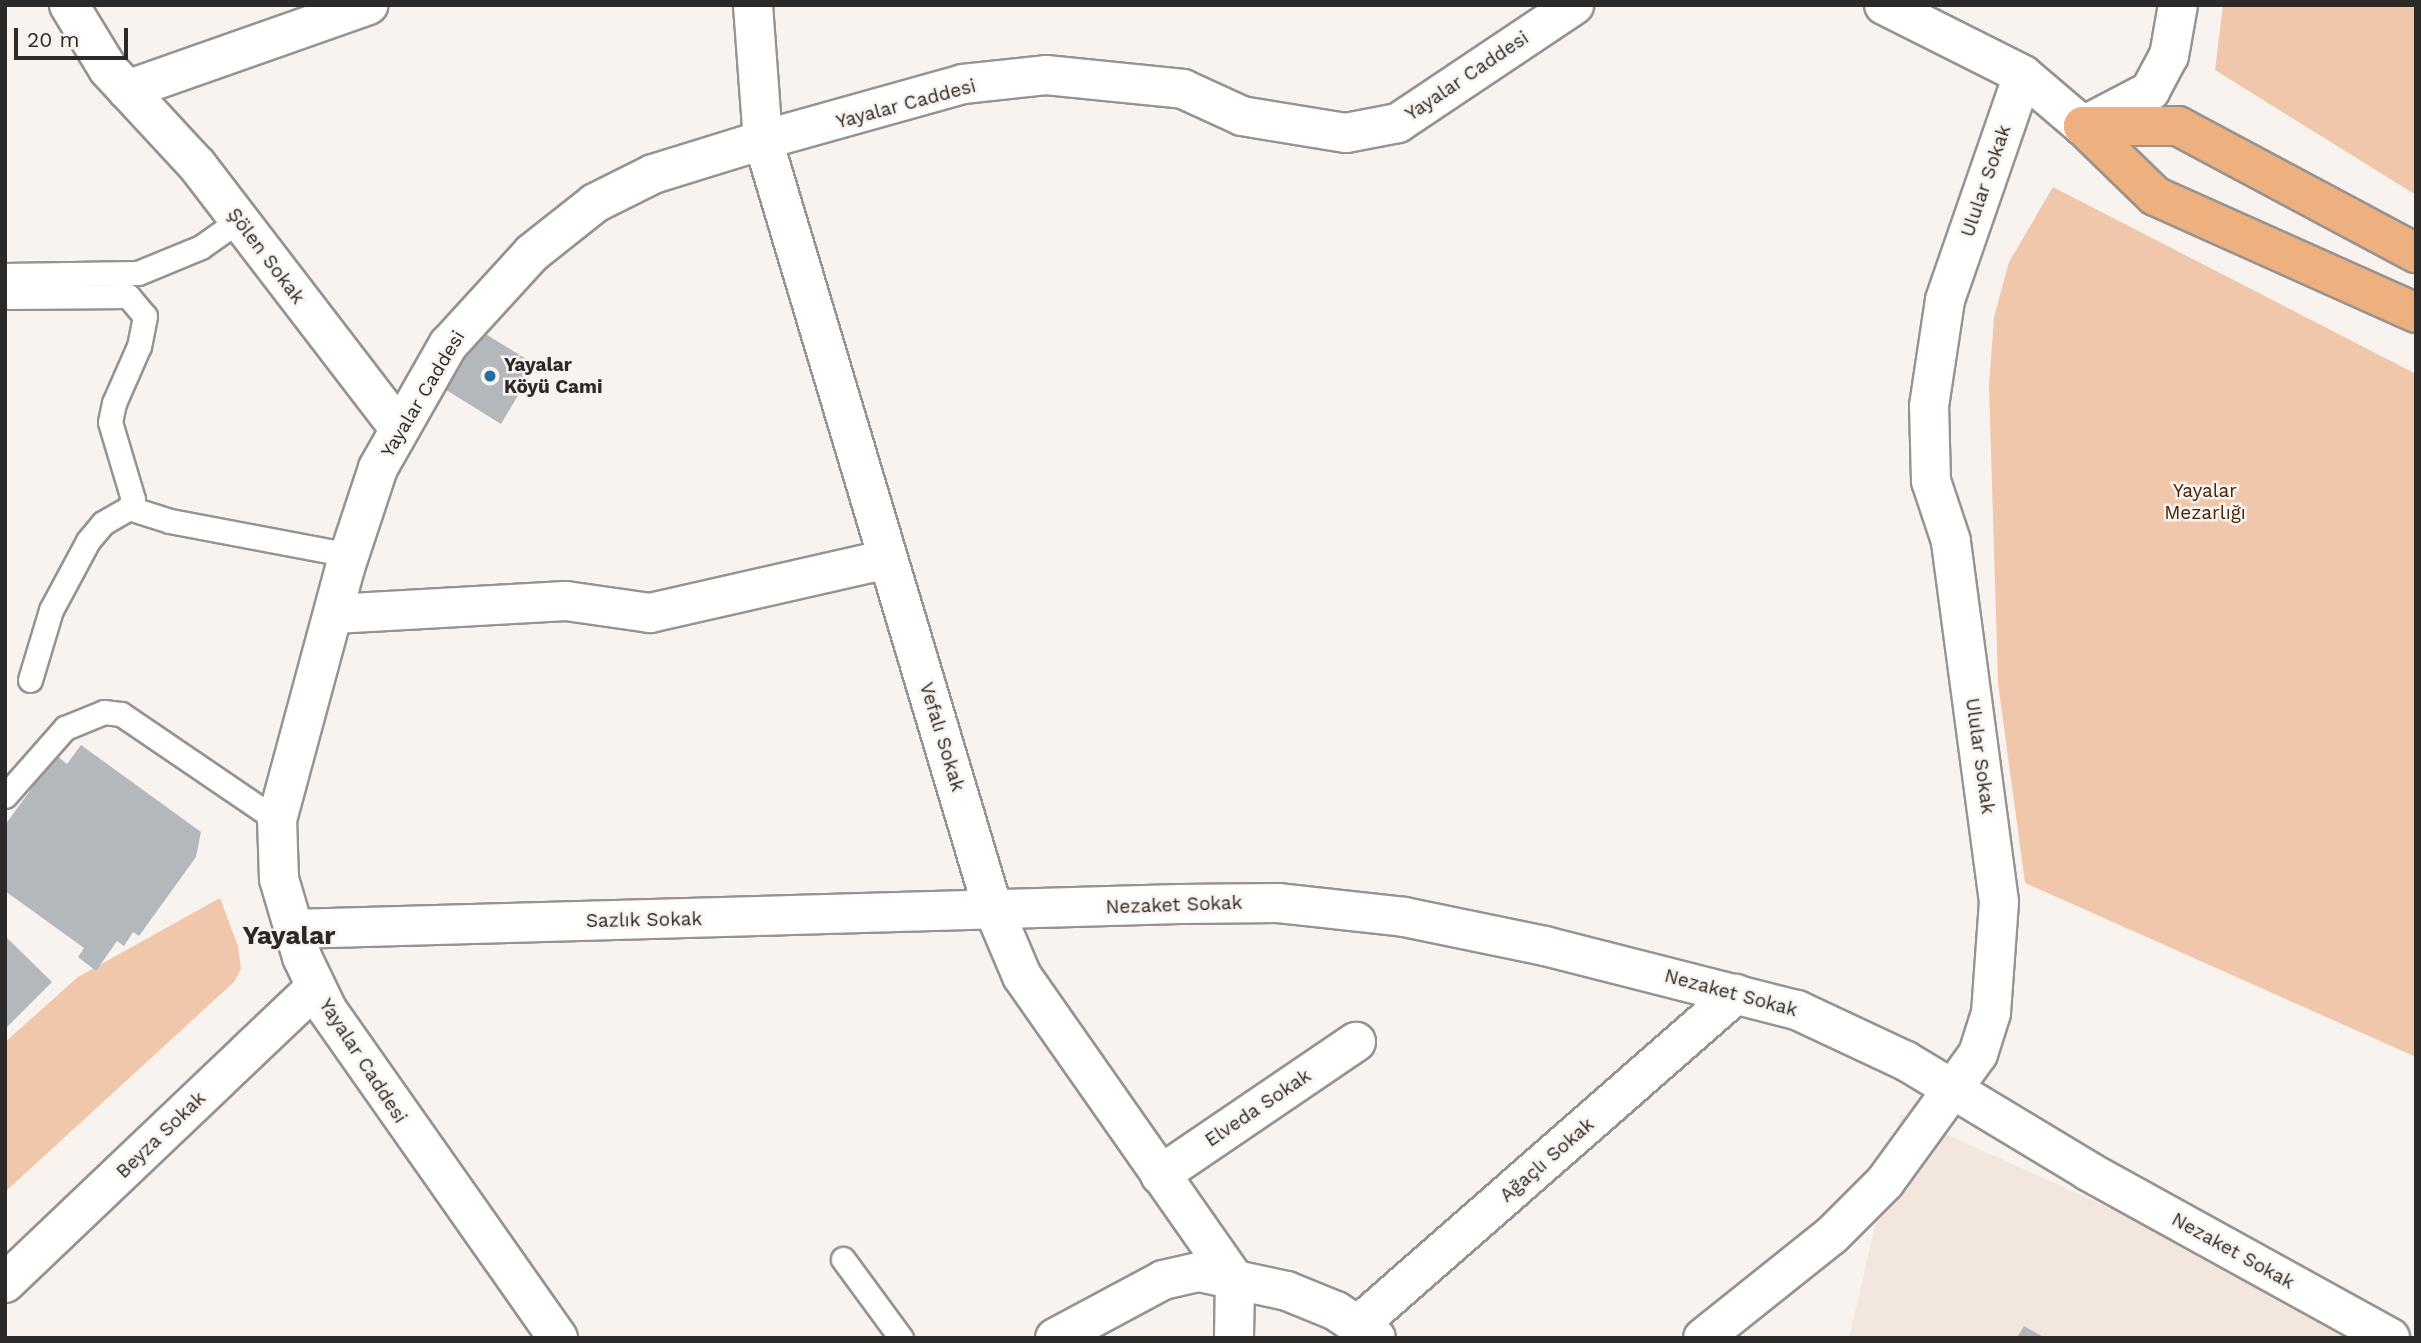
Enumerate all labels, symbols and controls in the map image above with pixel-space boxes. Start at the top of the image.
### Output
scale bar [18,14,131,58]
street label: Yayalar Caddesi [1401,26,1533,126]
text: 20 m [27,27,79,52]
street label: Yayalar Caddesi [833,74,979,134]
street label: Ulular Sokak [1956,122,2016,240]
street label: Şölen Sokak [223,204,309,308]
street label: Yayalar Caddesi [376,326,470,462]
place label: Yayalar Köyü Cami [504,354,602,398]
marker: Yayalar Köyü Cami [482,368,498,384]
park label: Yayalar Mezarlığı [2164,480,2246,524]
street label: Vefalı Sokak [915,680,969,794]
street label: Ulular Sokak [1961,696,1999,816]
street label: Nezaket Sokak [1105,891,1243,919]
street label: Sazlık Sokak [585,908,703,932]
district label: Yayalar [243,920,335,952]
street label: Nezaket Sokak [1662,964,1800,1022]
street label: Yayalar Caddesi [314,994,412,1128]
street label: Elveda Sokak [1201,1064,1315,1152]
street label: Beyza Sokak [111,1087,211,1183]
street label: Ağaçlı Sokak [1495,1113,1599,1207]
street label: Nezaket Sokak [2168,1208,2298,1294]

